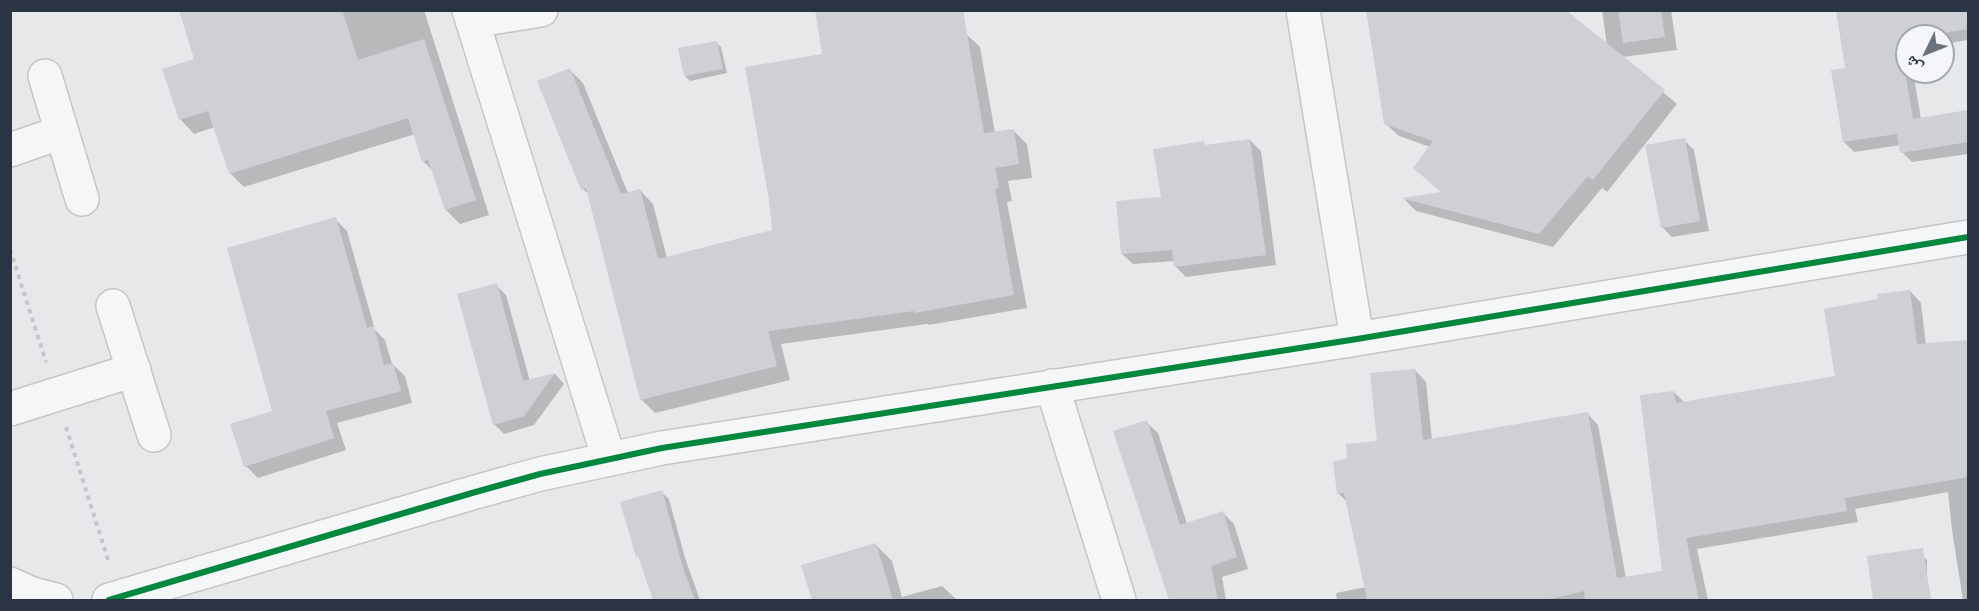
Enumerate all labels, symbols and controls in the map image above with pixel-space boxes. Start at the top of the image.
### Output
north arrow [1895,24,1955,84]
text: ش [1900,52,1926,78]

